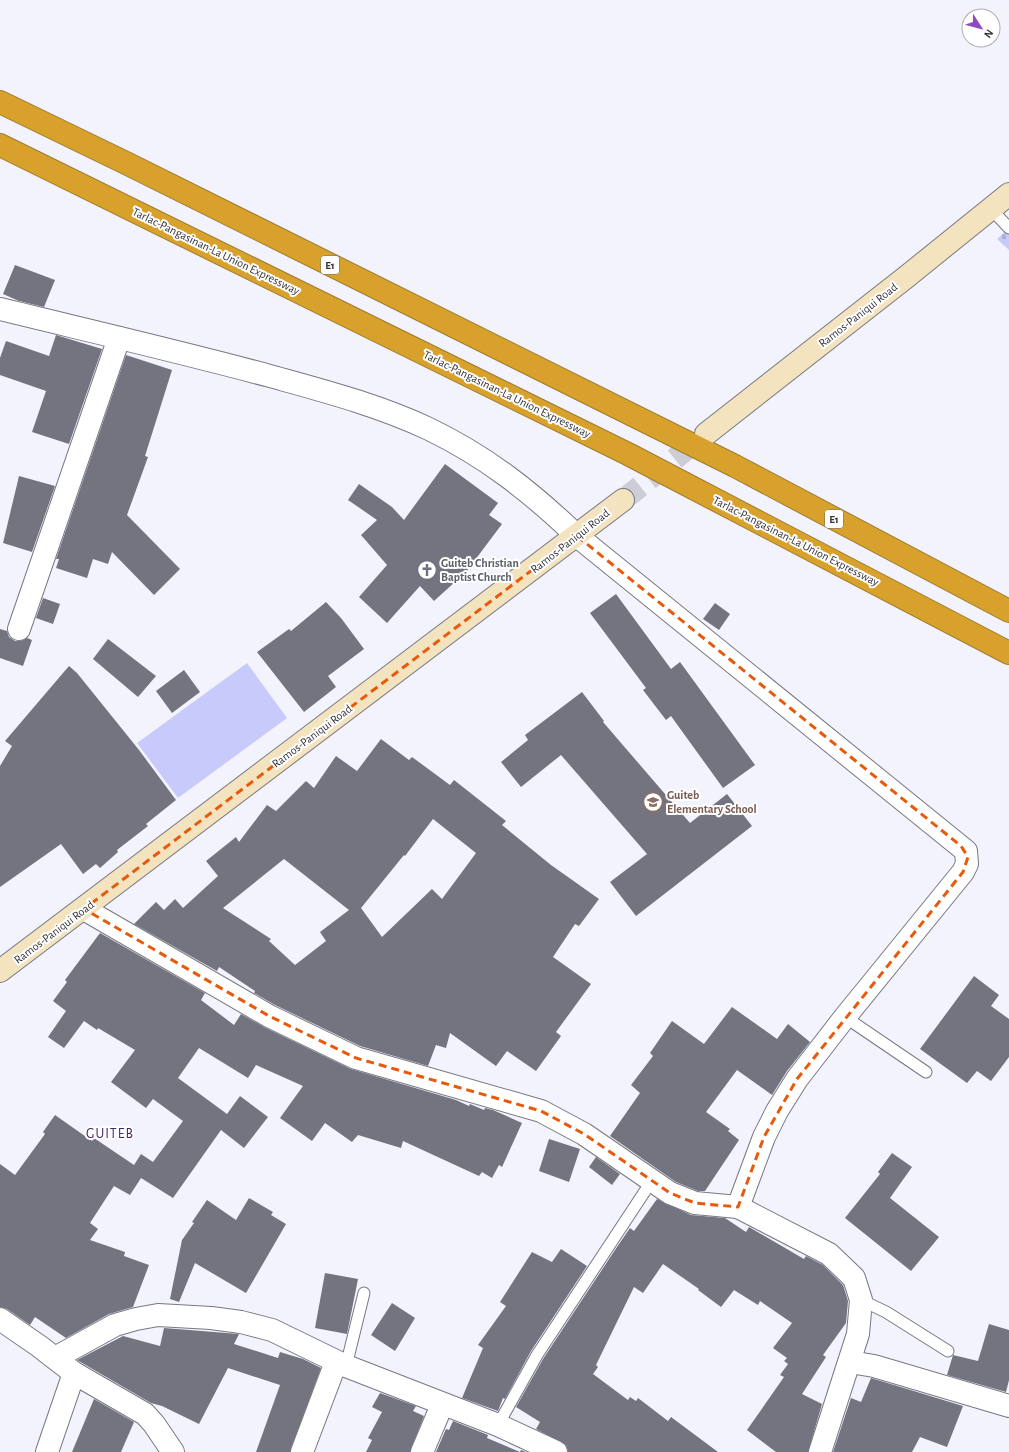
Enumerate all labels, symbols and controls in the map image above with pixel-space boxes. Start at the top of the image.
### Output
north arrow [961,8,1001,48]
text: N [982,27,995,40]
street label: Tarlac-Pangasinan-La Union Expressway [130,205,301,298]
road number: E1 [321,256,339,274]
street label: Ramos-Paniqui Road [816,281,900,349]
street label: Tarlac-Pangasinan-La Union Expressway [421,348,592,441]
street label: Tarlac-Pangasinan-La Union Expressway [711,494,881,589]
street label: Ramos-Paniqui Road [528,507,612,575]
road number: E1 [825,510,843,528]
place label: Guiteb Christian Baptist Church [441,557,519,583]
church icon: Guiteb Christian Baptist Church [416,559,438,581]
street label: Ramos-Paniqui Road [270,702,354,770]
place label: Guiteb Elementary School [667,789,757,816]
school or university icon: Guiteb Elementary School [642,791,664,813]
street label: Ramos-Paniqui Road [12,898,96,966]
district label: GUITEB [86,1127,134,1141]

